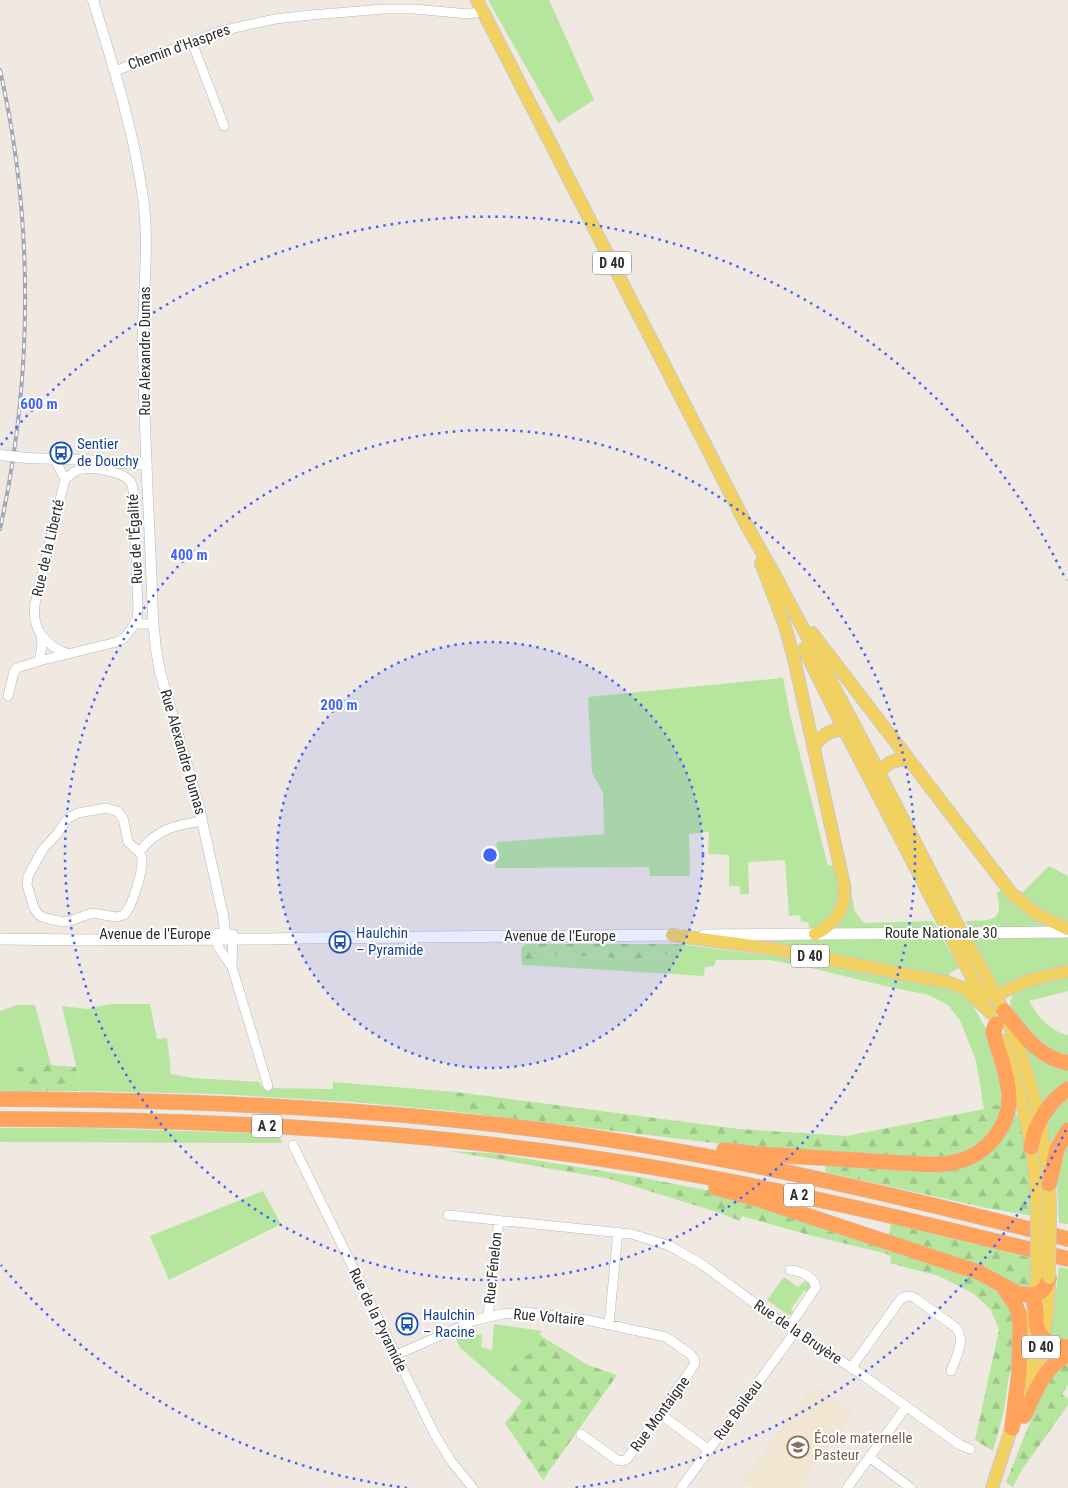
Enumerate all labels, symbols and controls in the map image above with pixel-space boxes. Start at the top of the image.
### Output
street label: Chemin d'Haspres [125,20,233,74]
road number: D 40 [593,252,631,274]
street label: Rue Alexandre Dumas [136,286,154,416]
text: 600 m [20,395,58,413]
place label: Sentier de Douchy [77,435,139,470]
bus stop icon: Sentier de Douchy [49,441,73,465]
street label: Rue de l'Égalité [124,494,146,584]
street label: Rue de la Liberté [28,498,68,598]
text: 400 m [170,546,208,564]
street label: Rue Alexandre Dumas [157,687,210,817]
text: 200 m [320,696,358,714]
centre of rings [481,846,499,864]
place label: Haulchin – Pyramide [356,924,423,959]
street label: Route Nationale 30 [885,924,997,942]
street label: Avenue de l'Europe [99,925,211,943]
street label: Avenue de l'Europe [504,927,616,945]
bus stop icon: Haulchin – Pyramide [328,930,352,954]
road number: D 40 [791,944,829,968]
road number: A 2 [252,1114,282,1138]
road number: A 2 [784,1184,814,1206]
street label: Rue Fénelon [480,1231,506,1305]
street label: Rue de la Pyramide [345,1265,411,1375]
street label: Rue de la Bruyère [751,1296,845,1368]
street label: Rue Voltaire [513,1305,585,1329]
place label: Haulchin – Racine [423,1306,475,1341]
bus stop icon: Haulchin – Racine [395,1312,419,1336]
road number: D 40 [1022,1335,1060,1358]
street label: Rue Montaigne [627,1373,693,1455]
street label: Rue Boileau [710,1376,766,1444]
place label: École maternelle Pasteur [814,1429,912,1464]
school or university icon: École maternelle Pasteur [786,1435,810,1459]

